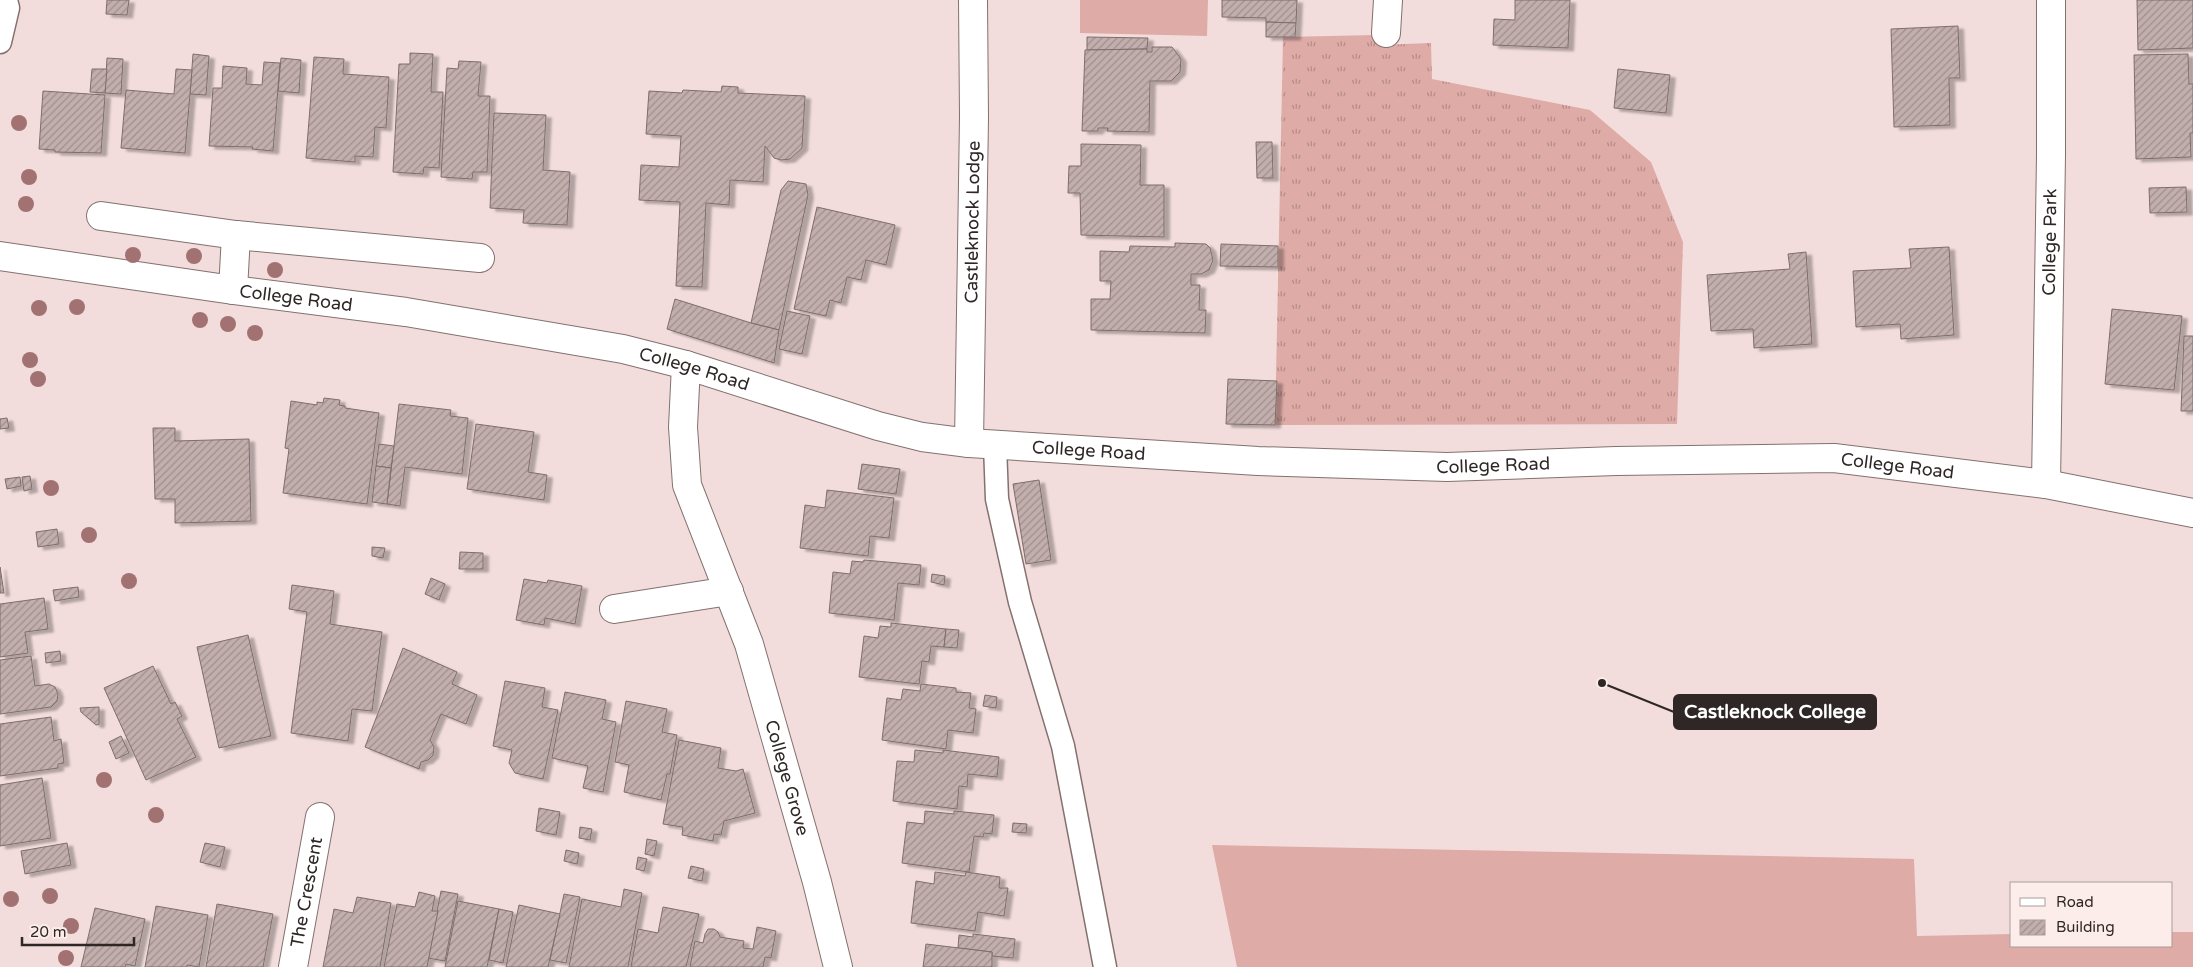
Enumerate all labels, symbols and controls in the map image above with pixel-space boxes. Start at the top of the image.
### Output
street label: Castleknock Lodge [960,140,985,304]
street label: College Park [2038,188,2061,296]
street label: College Road [238,280,354,316]
street label: College Road [637,343,752,395]
street label: College Road [1031,436,1146,465]
street label: College Road [1840,448,1955,484]
street label: College Road [1436,452,1550,478]
callout: Castleknock College [1674,695,1876,729]
text: Castleknock College [1684,701,1866,724]
street label: College Grove [760,717,814,838]
street label: The Crescent [286,835,327,949]
legend [2010,882,2173,947]
text: Road [2056,893,2094,911]
scale bar [22,914,135,946]
text: Building [2056,918,2115,936]
text: 20 m [30,923,67,941]

